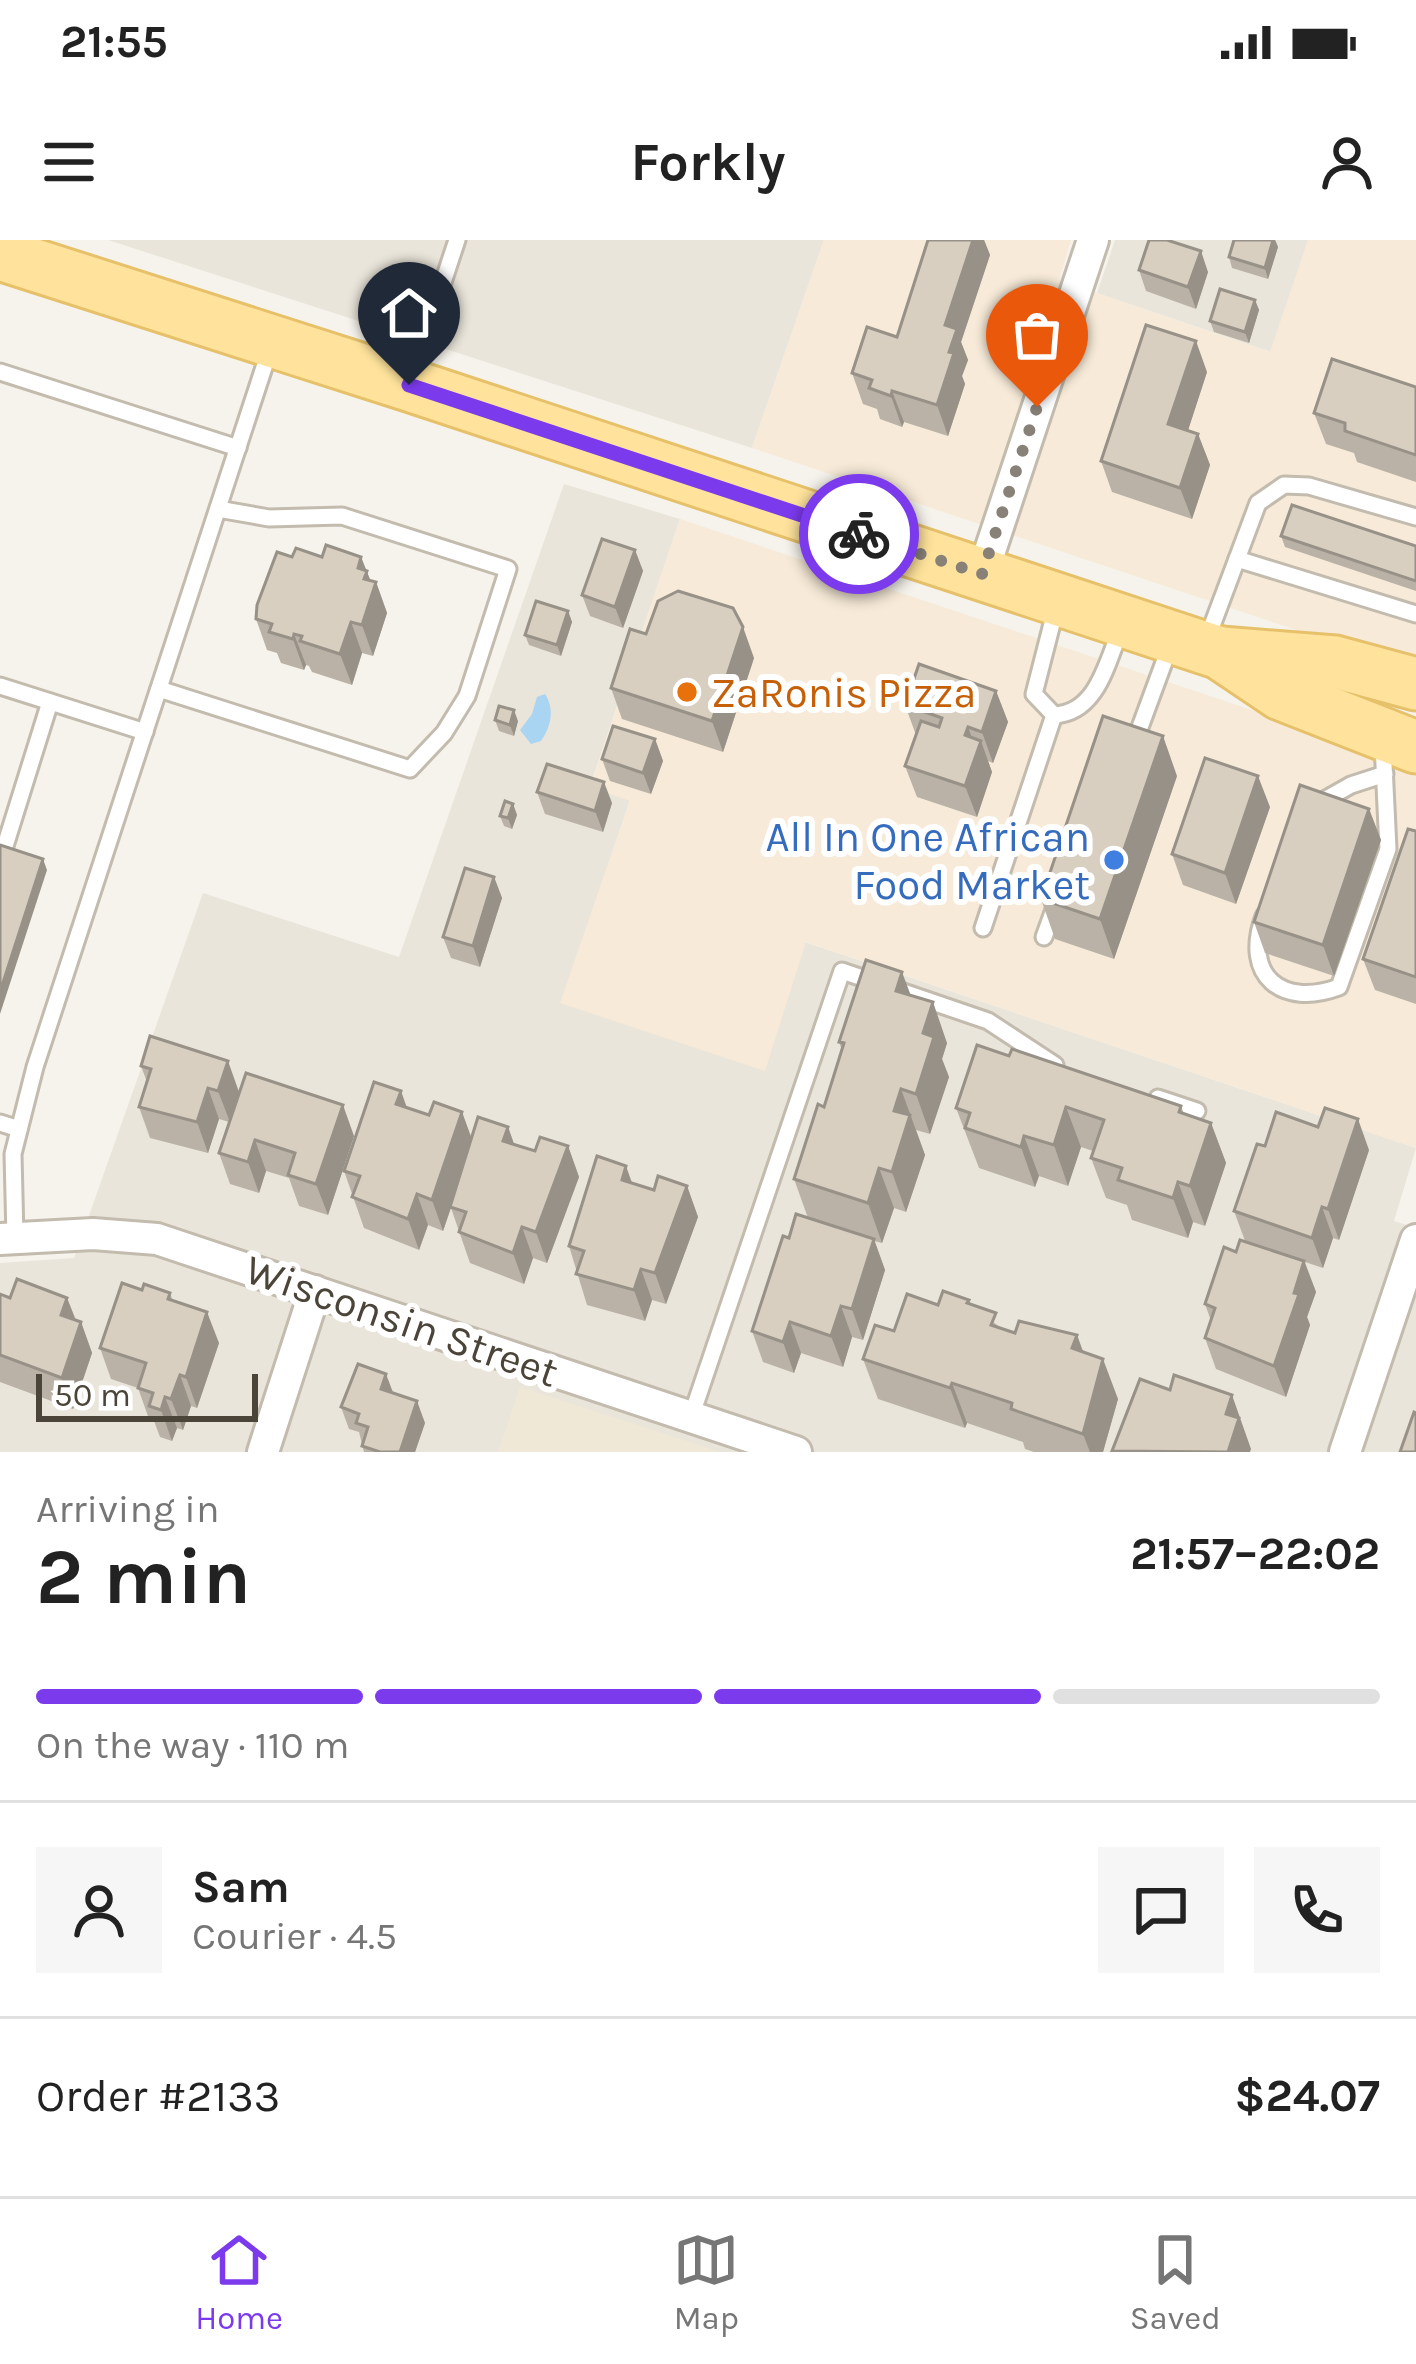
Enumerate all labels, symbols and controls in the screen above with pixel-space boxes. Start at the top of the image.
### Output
text: 21:55 [60,16,168,68]
icon: menu [36,129,102,195]
icon: person [1314,129,1380,195]
text: Forkly [630,130,786,194]
pin [358,262,460,385]
icon: home [376,280,442,346]
pin [986,284,1088,407]
icon: bag [1004,302,1070,368]
courier [799,474,919,594]
icon: bike [826,501,892,567]
place label: ZaRonis Pizza [711,668,976,718]
marker: ZaRonis Pizza [674,679,700,705]
place label: All In One African Food Market [765,812,1090,910]
marker: All In One African Food Market [1101,847,1127,873]
street label: Wisconsin Street [239,1244,565,1398]
scale bar [36,1368,258,1421]
text: 50 m [54,1376,131,1414]
text: Arriving in [36,1486,219,1532]
text: 21:57–22:02 [1130,1528,1380,1580]
text: 2 min [36,1531,251,1623]
text: On the way · 110 m [36,1722,350,1768]
button: person [36,1847,162,1973]
button: chat [1098,1847,1224,1973]
button: phone [1254,1847,1380,1973]
text: Sam [192,1861,290,1913]
text: Courier · 4.5 [192,1913,397,1959]
text: Order #2133 [36,2070,280,2122]
text: $24.07 [1234,2070,1380,2122]
tab: Home [195,2227,283,2337]
tab: Map [673,2227,739,2337]
tab: Saved [1130,2227,1221,2337]

